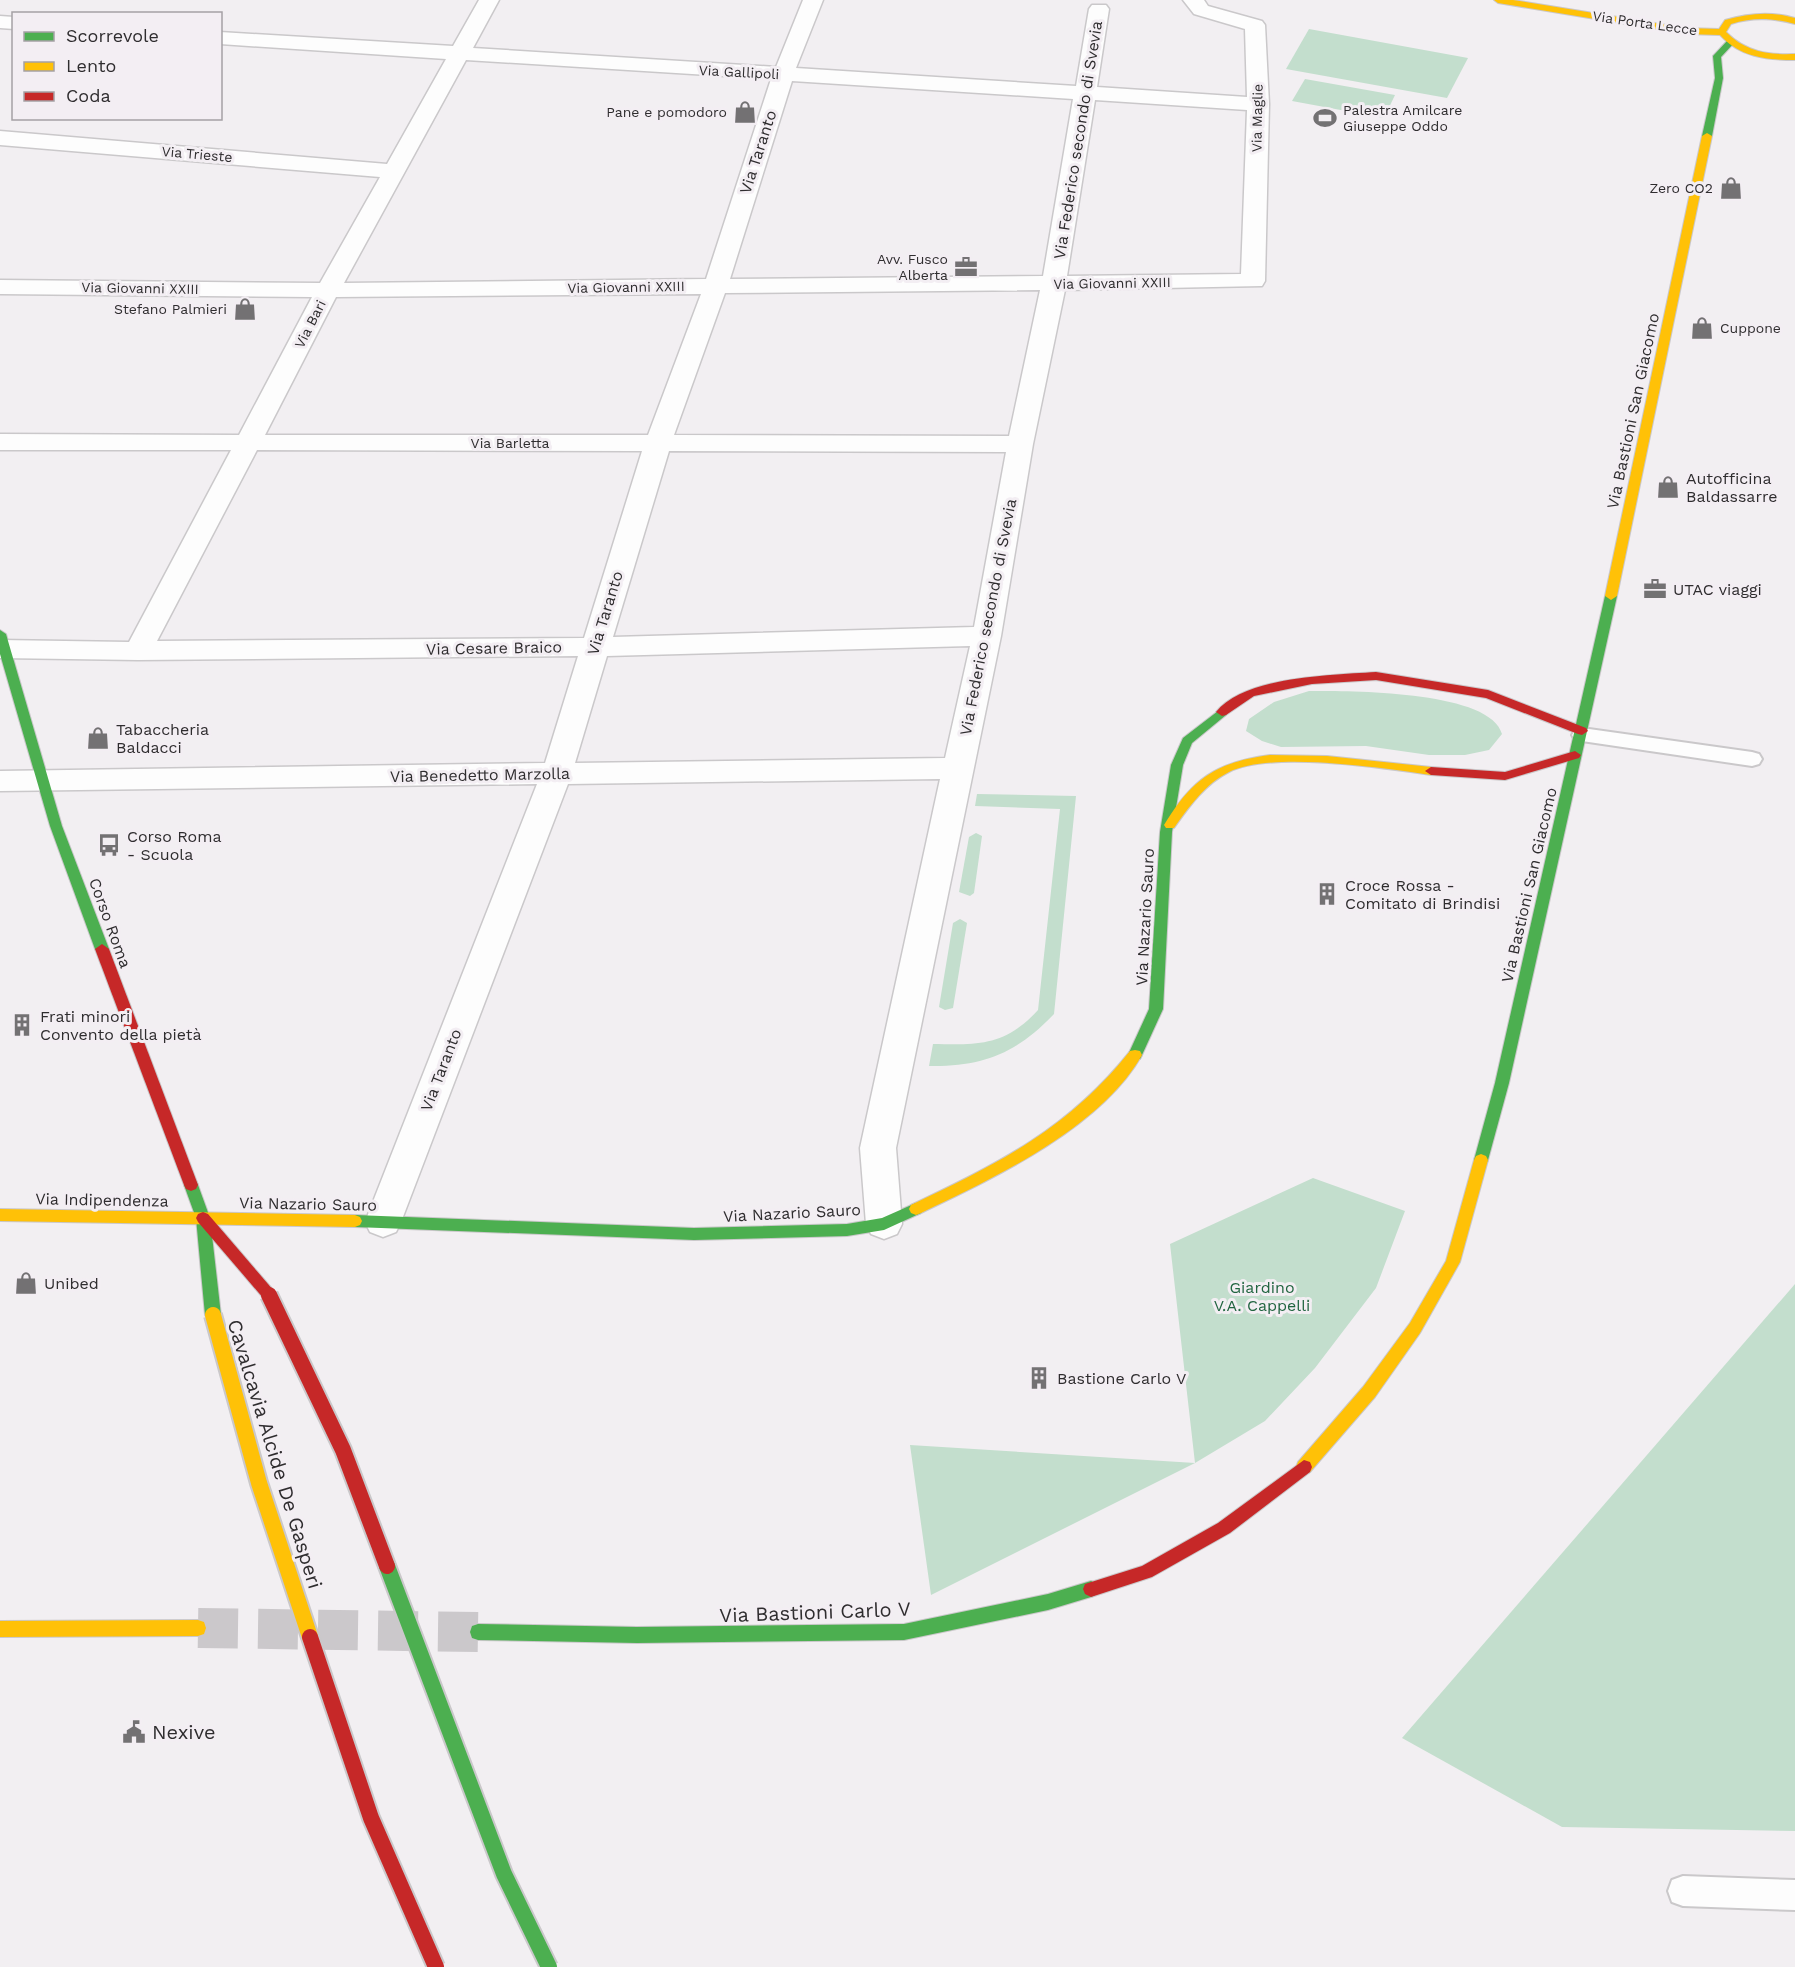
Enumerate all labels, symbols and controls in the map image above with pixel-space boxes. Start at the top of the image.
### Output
street label: Via Porta Lecce [1592,8,1698,38]
legend [12,12,222,120]
street label: Via Federico secondo di Svevia [1050,19,1106,261]
text: Scorrevole [66,25,159,46]
text: Lento [66,55,116,76]
street label: Via Gallipoli [698,62,780,82]
street label: Via Maglie [1248,84,1266,152]
text: Coda [66,85,111,106]
shop icon: Pane e pomodoro [732,99,758,125]
place label: Palestra Amilcare Giuseppe Oddo [1343,102,1462,134]
place label: Pane e pomodoro [606,104,727,120]
sports icon: Palestra Amilcare Giuseppe Oddo [1312,105,1338,131]
street label: Via Taranto [736,108,780,196]
street label: Via Trieste [161,143,233,165]
shop icon: Zero CO2 [1718,175,1744,201]
place label: Zero CO2 [1650,180,1713,196]
place label: Avv. Fusco Alberta [877,251,948,283]
office icon: Avv. Fusco Alberta [953,254,979,280]
street label: Via Giovanni XXIII [1053,274,1171,292]
street label: Via Giovanni XXIII [567,278,685,296]
street label: Via Giovanni XXIII [81,279,199,297]
shop icon: Stefano Palmieri [232,296,258,322]
street label: Via Bari [291,297,329,351]
place label: Stefano Palmieri [114,301,227,317]
street label: Via Bastioni San Giacomo [1603,311,1663,511]
shop icon: Cuppone [1689,315,1715,341]
place label: Cuppone [1720,320,1781,336]
street label: Via Barletta [471,435,550,451]
place label: Autofficina Baldassarre [1686,469,1777,506]
shop icon: Autofficina Baldassarre [1655,474,1681,500]
street label: Via Federico secondo di Svevia [956,497,1020,737]
street label: Via Taranto [583,569,627,657]
office icon: UTAC viaggi [1642,576,1668,602]
place label: UTAC viaggi [1673,580,1762,599]
street label: Via Cesare Braico [426,637,562,659]
place label: Tabaccheria Baldacci [116,720,209,757]
shop icon: Tabaccheria Baldacci [85,725,111,751]
street label: Via Benedetto Marzolla [390,764,570,786]
street label: Via Bastioni San Giacomo [1497,786,1561,984]
place label: Corso Roma - Scuola [127,827,222,864]
bus stop icon: Corso Roma - Scuola [96,832,122,858]
street label: Via Nazario Sauro [1132,848,1158,986]
street label: Corso Roma [85,875,135,971]
place label: Croce Rossa - Comitato di Brindisi [1345,876,1500,913]
building icon: Croce Rossa - Comitato di Brindisi [1314,881,1340,907]
place label: Frati minori Convento della pietà [40,1007,202,1044]
building icon: Frati minori Convento della pietà [9,1012,35,1038]
street label: Via Taranto [417,1026,465,1114]
street label: Via Indipendenza [35,1189,169,1211]
street label: Via Nazario Sauro [239,1193,377,1215]
street label: Via Nazario Sauro [723,1200,861,1226]
shop icon: Unibed [13,1270,39,1296]
place label: Unibed [44,1274,99,1293]
park label: Giardino V.A. Cappelli [1214,1278,1310,1315]
street label: Cavalcavia Alcide De Gasperi [223,1316,327,1592]
building icon: Bastione Carlo V [1026,1365,1052,1391]
place label: Bastione Carlo V [1057,1369,1186,1388]
street label: Via Bastioni Carlo V [719,1597,911,1627]
public building icon: Nexive [121,1719,147,1745]
place label: Nexive [152,1720,216,1744]

